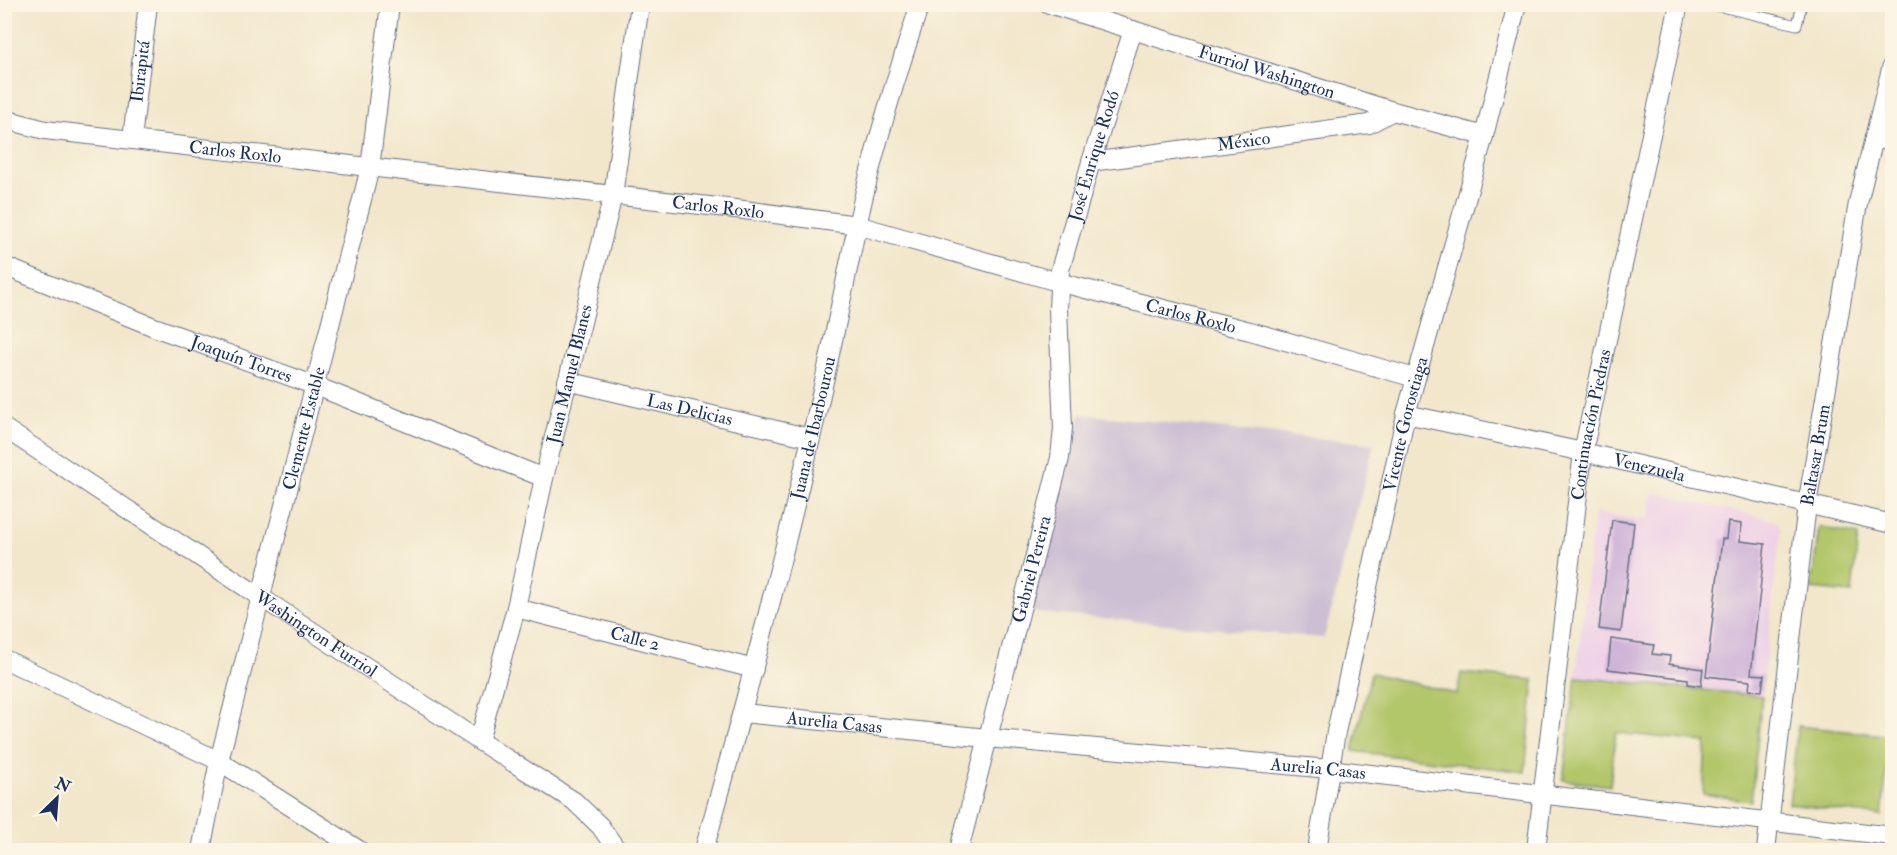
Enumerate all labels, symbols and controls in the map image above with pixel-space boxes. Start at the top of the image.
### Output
street label: Ibirapitá [125,39,155,104]
street label: Furriol Washington [1196,40,1338,104]
street label: José Enrique Rodó [1063,87,1125,225]
street label: México [1216,126,1272,156]
street label: Carlos Roxlo [188,135,283,169]
street label: Carlos Roxlo [671,190,766,224]
street label: Carlos Roxlo [1143,293,1239,339]
street label: Juan Manuel Blanes [541,302,597,447]
street label: Joaquín Torres [187,329,295,388]
street label: Continuación Piedras [1566,347,1616,501]
street label: Juana de Ibarbourou [785,354,841,503]
street label: Vicente Gorostiaga [1378,354,1433,494]
street label: Clemente Estable [277,364,331,492]
street label: Las Delicias [644,389,735,431]
street label: Baltasar Brum [1796,403,1835,508]
street label: Venezuela [1611,448,1688,487]
street label: Gabriel Pereira [1007,513,1056,625]
street label: Washington Furriol [250,585,382,683]
street label: Calle 2 [608,621,662,656]
street label: Aurelia Casas [785,706,883,739]
street label: Aurelia Casas [1269,752,1367,785]
north arrow [27,768,87,828]
text: N [51,773,74,798]

